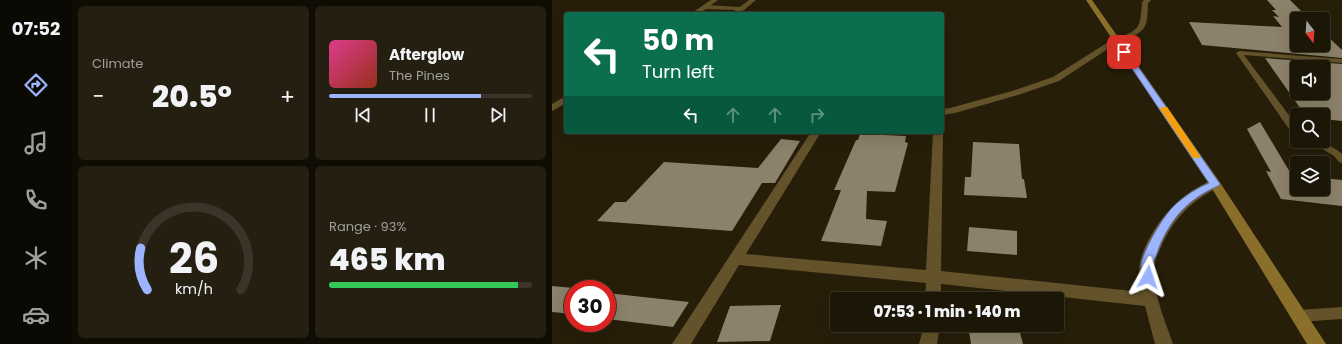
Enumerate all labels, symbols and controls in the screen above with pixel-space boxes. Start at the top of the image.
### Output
north arrow [1290,12,1330,52]
map controls [1290,12,1330,196]
text: 07:52 [12,16,60,41]
text: 50 m [642,21,714,60]
icon: left [576,28,628,80]
pin [1107,35,1141,69]
icon: arrive [1113,41,1135,63]
text: Afterglow [389,44,464,65]
text: Climate [92,54,143,73]
text: Turn left [642,59,714,84]
button: sound [1290,60,1330,100]
text: The Pines [389,66,450,85]
icon: directions [22,71,50,99]
text: 20.5° [152,75,232,118]
text: − [92,81,104,112]
text: + [280,81,295,112]
icon: previous [352,104,374,126]
icon: pause [419,104,441,126]
icon: next [487,104,509,126]
icon: left [680,104,702,126]
icon: ahead [722,104,744,126]
icon: ahead [764,104,786,126]
icon: right [806,104,828,126]
button: search [1290,108,1330,148]
icon: music [22,129,50,157]
button: layers [1290,156,1330,196]
icon: phone [22,186,50,214]
text: Range · 93% [329,217,406,236]
text: 26 [168,229,219,288]
text: 465 km [329,238,446,281]
icon: climate [22,244,50,272]
position arrow [1127,256,1169,298]
text: km/h [174,279,213,299]
speed limit sign: 30 [564,280,616,332]
icon: car [22,301,50,329]
text: 07:53 · 1 min · 140 m [874,301,1020,322]

